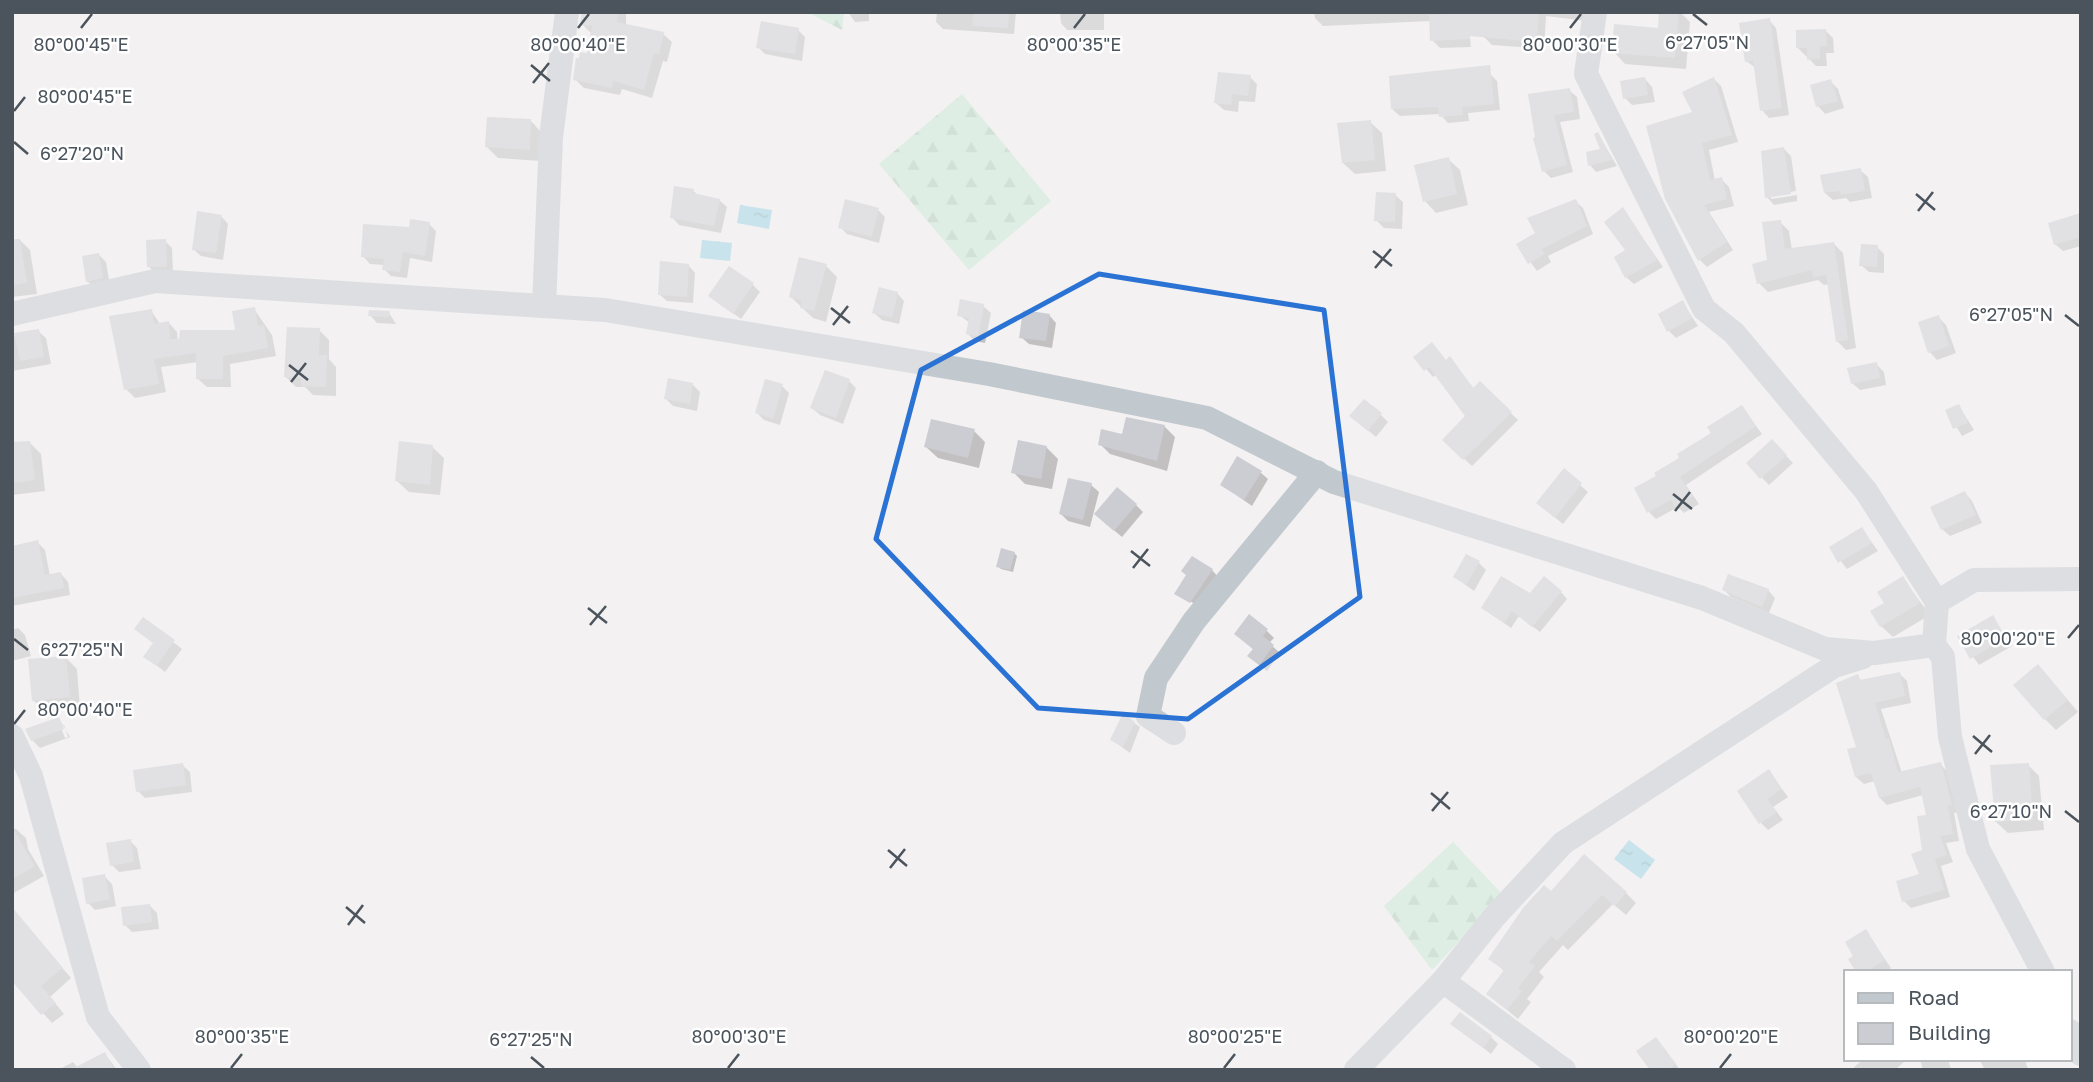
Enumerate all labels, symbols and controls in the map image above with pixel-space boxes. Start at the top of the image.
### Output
text: 6°27'05"N [1665,31,1749,53]
text: 80°00'45"E [34,33,128,55]
text: 80°00'40"E [530,33,626,55]
text: 80°00'35"E [1027,33,1121,55]
text: 80°00'30"E [1522,33,1618,55]
text: 80°00'45"E [38,85,132,107]
text: 6°27'20"N [40,142,124,164]
text: 6°27'05"N [1969,303,2053,325]
text: 80°00'20"E [1960,627,2056,649]
text: 6°27'25"N [40,638,124,660]
text: 80°00'40"E [37,698,133,720]
text: 6°27'10"N [1970,800,2052,822]
legend [1844,970,2072,1061]
text: Road [1908,984,1959,1010]
text: Building [1908,1019,1991,1045]
text: 80°00'35"E [195,1025,289,1047]
text: 80°00'30"E [691,1025,787,1047]
text: 80°00'25"E [1188,1025,1282,1047]
text: 80°00'20"E [1683,1025,1779,1047]
text: 6°27'25"N [489,1028,573,1050]

